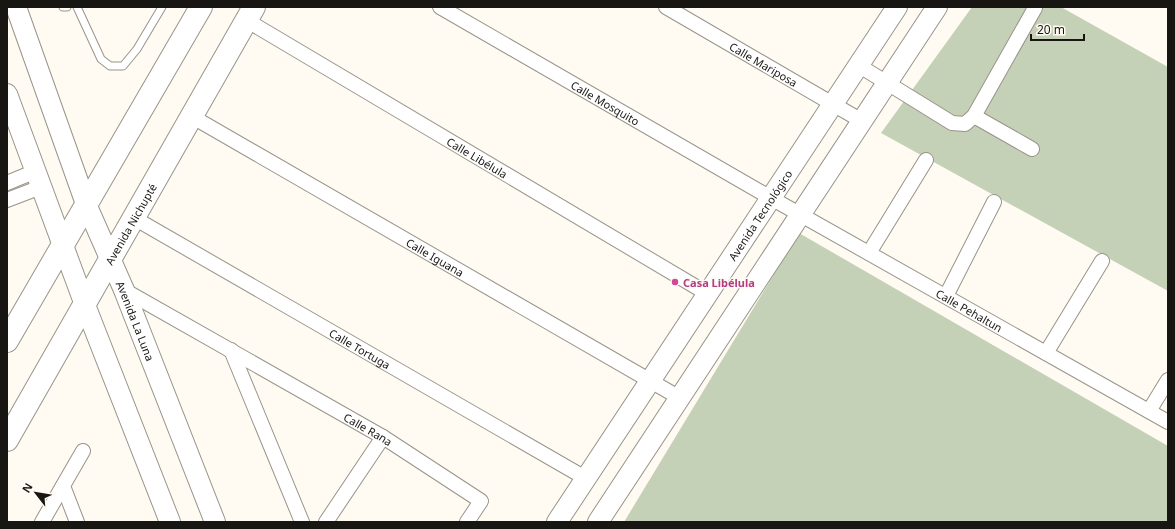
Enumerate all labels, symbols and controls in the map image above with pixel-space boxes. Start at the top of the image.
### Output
scale bar [1031,16,1084,42]
text: 20 m [1037,21,1065,38]
street label: Calle Mariposa [727,38,800,89]
street label: Calle Mosquito [568,77,643,128]
street label: Calle Libélula [444,133,511,181]
street label: Avenida Tecnológico [724,166,795,263]
street label: Avenida Nichupté [101,180,160,267]
street label: Calle Iguana [404,234,467,279]
place label: Casa Libélula [683,275,755,290]
marker: Casa Libélula [670,277,680,287]
street label: Avenida La Luna [113,278,158,363]
street label: Calle Pehaltun [933,285,1005,335]
street label: Calle Tortuga [327,325,393,372]
street label: Calle Rana [341,409,396,449]
north arrow [16,473,56,513]
text: N [18,480,36,495]

